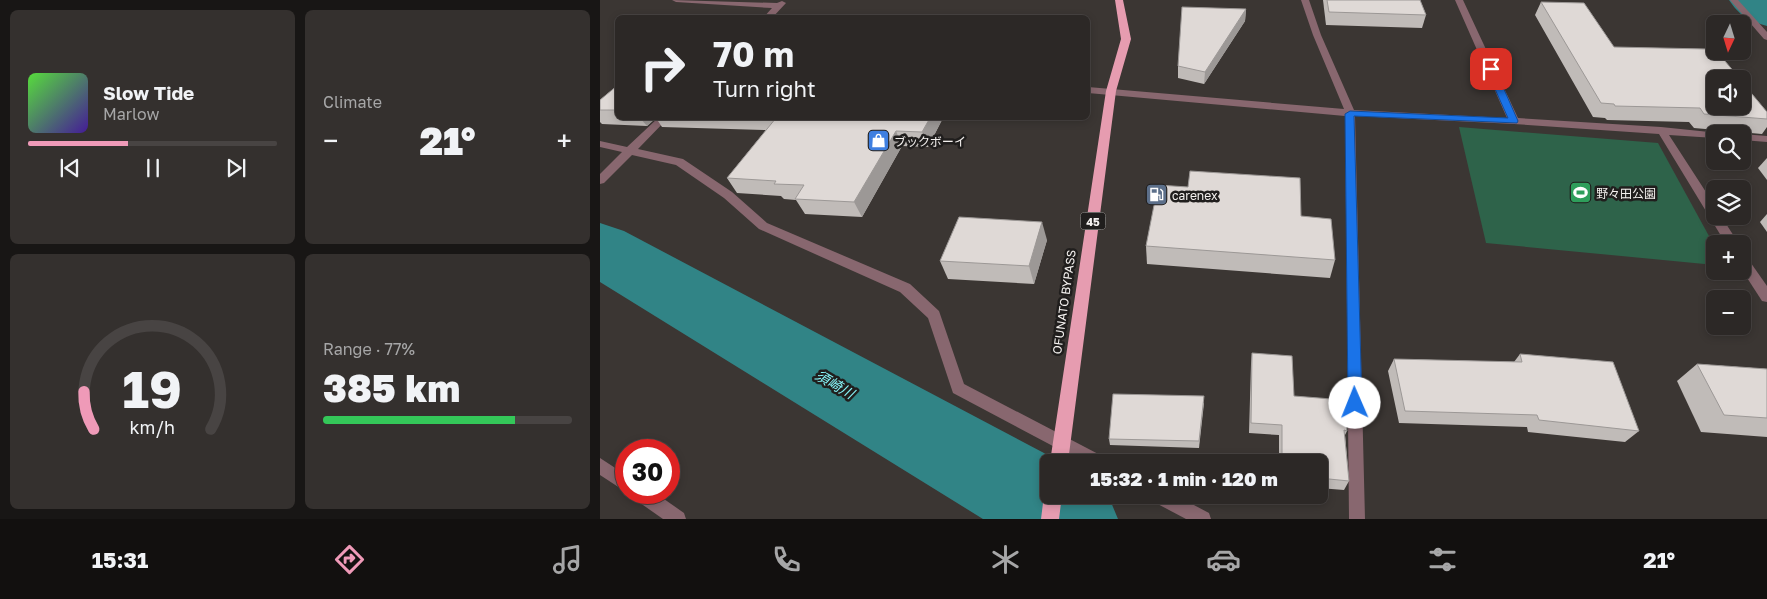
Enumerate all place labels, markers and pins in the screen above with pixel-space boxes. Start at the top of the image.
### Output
pin [1470,48,1512,90]
shop icon: ブックボーイ [866,129,890,153]
place label: ブックボーイ [894,134,966,149]
sports icon: 野々田公園 [1568,181,1592,205]
fuel station icon: carenex [1144,183,1168,207]
place label: 野々田公園 [1596,186,1656,201]
place label: carenex [1172,188,1218,203]

